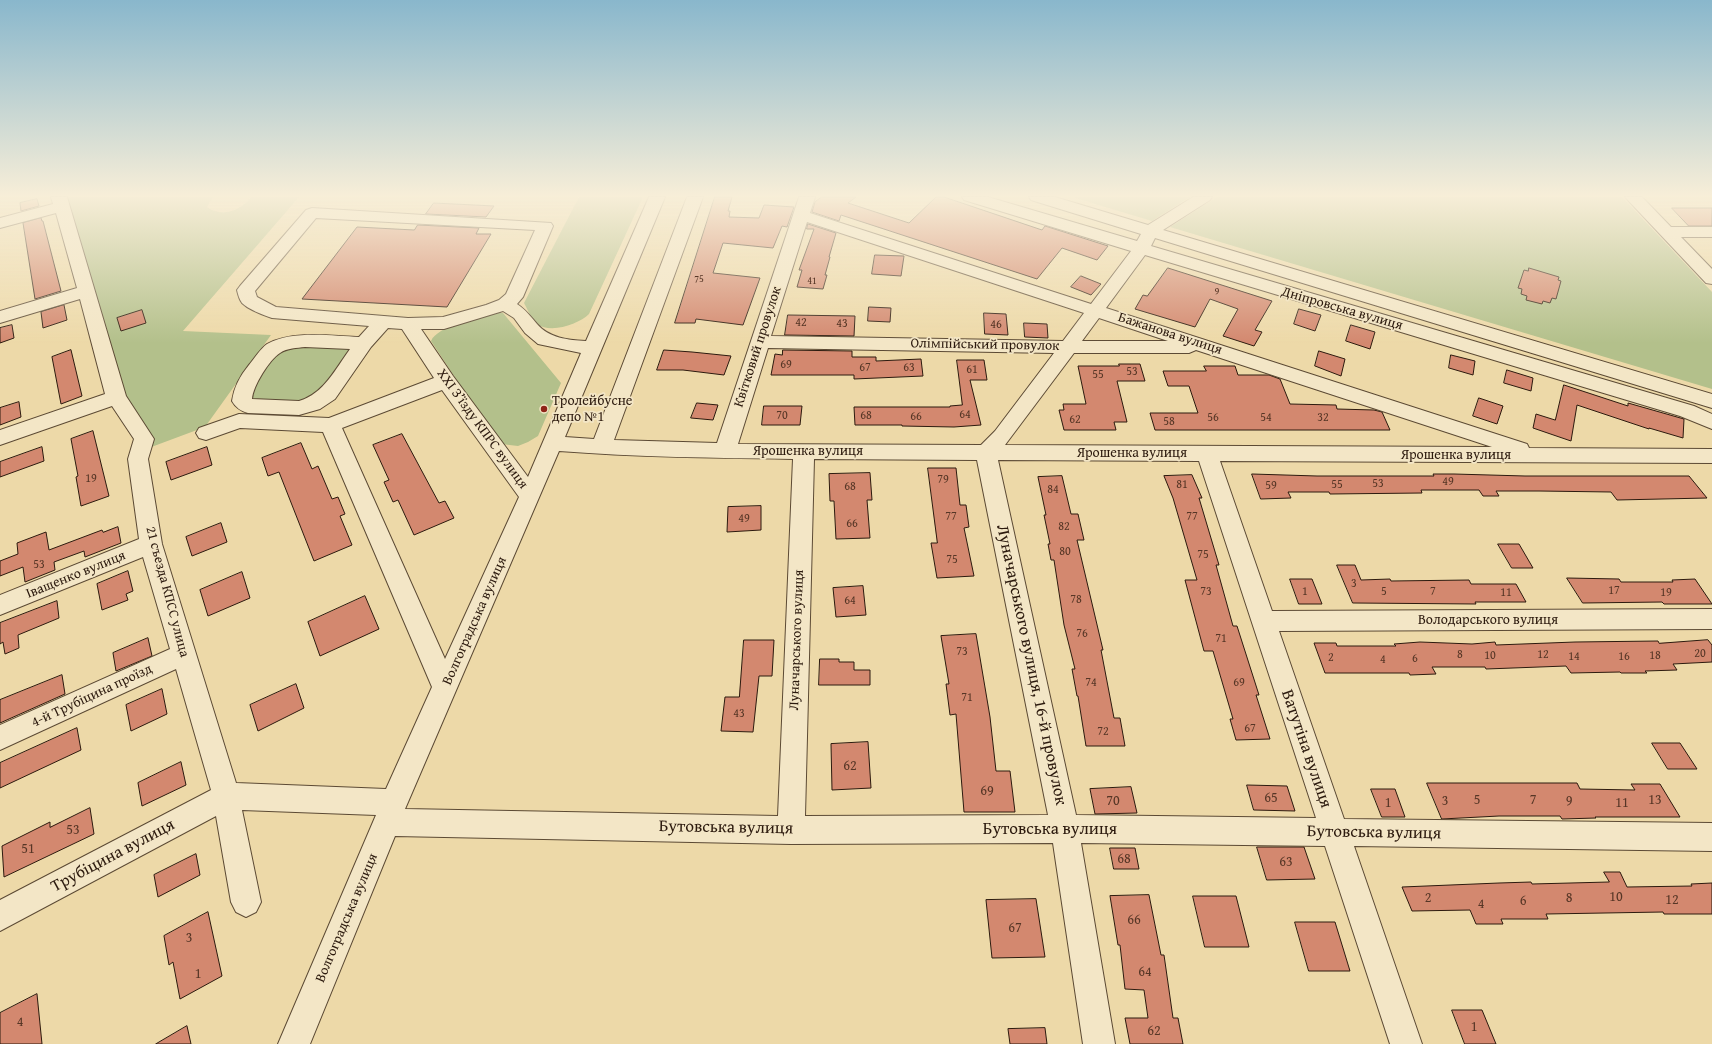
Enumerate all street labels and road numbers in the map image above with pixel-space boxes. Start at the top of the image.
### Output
street label: Дніпровська вулиця [1279,284,1405,334]
street label: Квітковий провулок [731,285,785,409]
street label: Бажанова вулиця [1116,309,1224,359]
street label: Олімпійський провулок [910,335,1060,355]
street label: XXI З’їзду КПРС вулиця [433,366,531,492]
street label: Ярошенка вулиця [753,443,863,459]
street label: Ярошенка вулиця [1077,445,1187,461]
street label: Ярошенка вулиця [1401,447,1511,463]
street label: Луначарського вулиця, 16-й провулок [991,523,1071,807]
street label: 21 съезда КПСС улица [141,525,193,659]
street label: Іващенко вулиця [24,547,128,603]
street label: Волгоградська вулиця [439,554,511,688]
street label: Луначарського вулиця [786,569,808,711]
street label: Володарського вулиця [1418,612,1558,628]
street label: 4-й Трубіцина проїзд [29,661,155,731]
street label: Ватутіна вулиця [1276,687,1336,811]
street label: Трубіцина вулиця [48,815,178,897]
street label: Бутовська вулиця [659,817,793,839]
street label: Бутовська вулиця [983,820,1117,840]
street label: Бутовська вулиця [1307,822,1441,844]
street label: Волгоградська вулиця [312,851,382,985]

